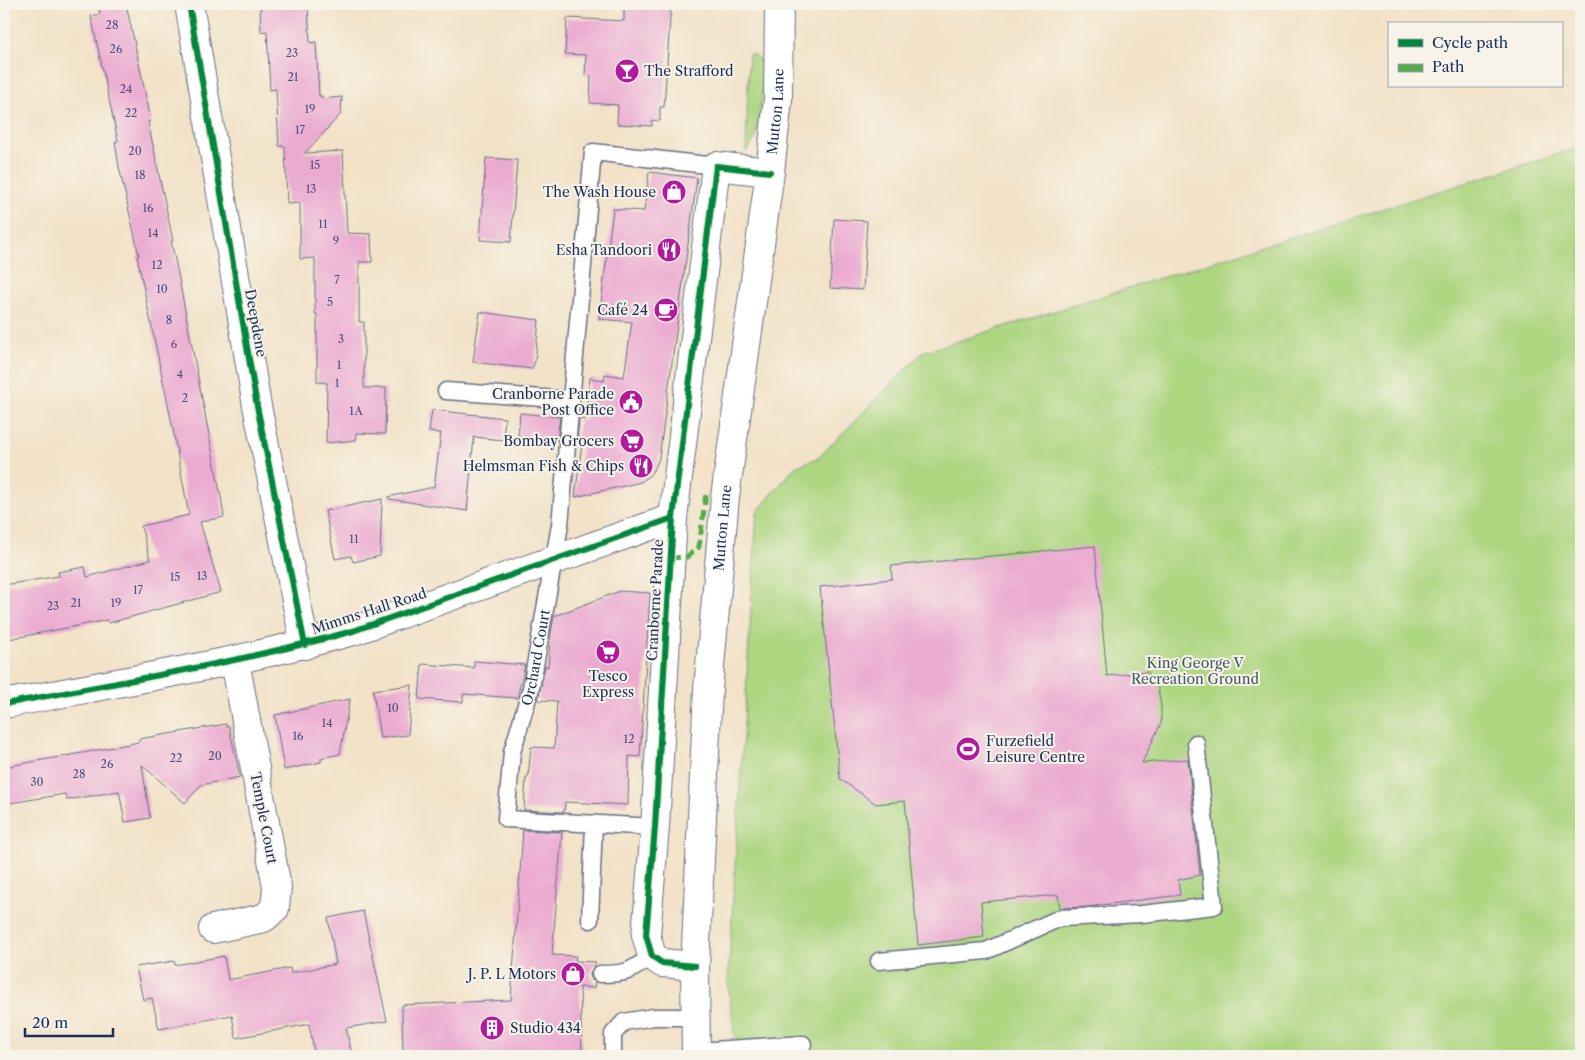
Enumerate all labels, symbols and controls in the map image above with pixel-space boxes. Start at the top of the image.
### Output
house number: 28 [106,18,118,32]
legend [1388,22,1562,88]
text: Cycle path [1432,33,1509,52]
house number: 26 [110,42,123,56]
house number: 23 [286,46,298,60]
text: Path [1432,57,1465,76]
bar icon: The Strafford [614,58,640,84]
place label: The Strafford [644,62,734,80]
street label: Mutton Lane [763,68,787,156]
house number: 21 [288,70,299,84]
house number: 24 [120,82,132,96]
house number: 19 [304,102,316,116]
house number: 22 [125,106,137,120]
house number: 17 [295,123,306,137]
house number: 20 [128,144,142,158]
house number: 15 [310,158,320,172]
house number: 18 [134,168,146,182]
shop icon: The Wash House [661,179,687,205]
house number: 13 [306,182,316,196]
place label: The Wash House [543,183,656,201]
house number: 16 [142,201,154,215]
house number: 11 [318,217,328,231]
house number: 14 [148,226,158,240]
house number: 9 [333,234,339,248]
restaurant icon: Esha Tandoori [656,237,682,263]
place label: Esha Tandoori [556,241,652,259]
house number: 12 [152,258,162,272]
house number: 7 [334,273,340,287]
house number: 10 [156,282,168,296]
street label: Deepdene [241,288,271,359]
house number: 5 [327,295,333,309]
cafe icon: Café 24 [653,297,679,323]
place label: Café 24 [597,301,648,319]
house number: 8 [166,313,172,327]
house number: 3 [338,332,344,346]
house number: 6 [171,337,178,351]
house number: 1 [337,358,342,372]
house number: 4 [177,367,183,381]
house number: 1 [335,376,340,390]
place label: Cranborne Parade Post Office [492,385,614,419]
public building icon: Cranborne Parade Post Office [618,389,644,415]
house number: 2 [182,391,188,405]
house number: 1A [349,404,363,418]
supermarket icon: Bombay Grocers [619,428,645,454]
place label: Bombay Grocers [503,432,614,450]
restaurant icon: Helmsman Fish & Chips [628,453,654,479]
place label: Helmsman Fish & Chips [463,457,624,475]
street label: Mutton Lane [709,483,736,572]
house number: 11 [349,532,359,546]
street label: Cranborne Parade [643,538,667,661]
house number: 13 [197,569,207,583]
house number: 15 [170,570,180,584]
house number: 17 [133,583,144,597]
street label: Mimms Hall Road [309,584,429,638]
house number: 21 [71,596,82,610]
house number: 19 [110,596,122,610]
house number: 23 [47,599,59,613]
street label: Orchard Court [517,608,554,708]
supermarket icon: Tesco Express [595,639,621,665]
park label: King George V Recreation Ground [1131,654,1260,688]
place label: Tesco Express [582,667,634,701]
house number: 10 [387,701,399,715]
house number: 14 [322,716,332,730]
house number: 16 [292,729,304,743]
house number: 12 [624,732,634,746]
place label: Furzefield Leisure Centre [986,732,1085,766]
sports icon: Furzefield Leisure Centre [955,736,981,762]
house number: 20 [208,749,222,763]
house number: 22 [170,751,182,765]
house number: 26 [101,757,114,771]
house number: 28 [73,767,85,781]
street label: Temple Court [246,771,282,866]
house number: 30 [30,775,44,789]
shop icon: J. P. L Motors [560,961,586,987]
place label: J. P. L Motors [466,965,556,983]
scale bar [25,1005,112,1037]
text: 20 m [32,1013,68,1032]
building icon: Studio 434 [479,1015,505,1041]
place label: Studio 434 [510,1019,581,1037]

